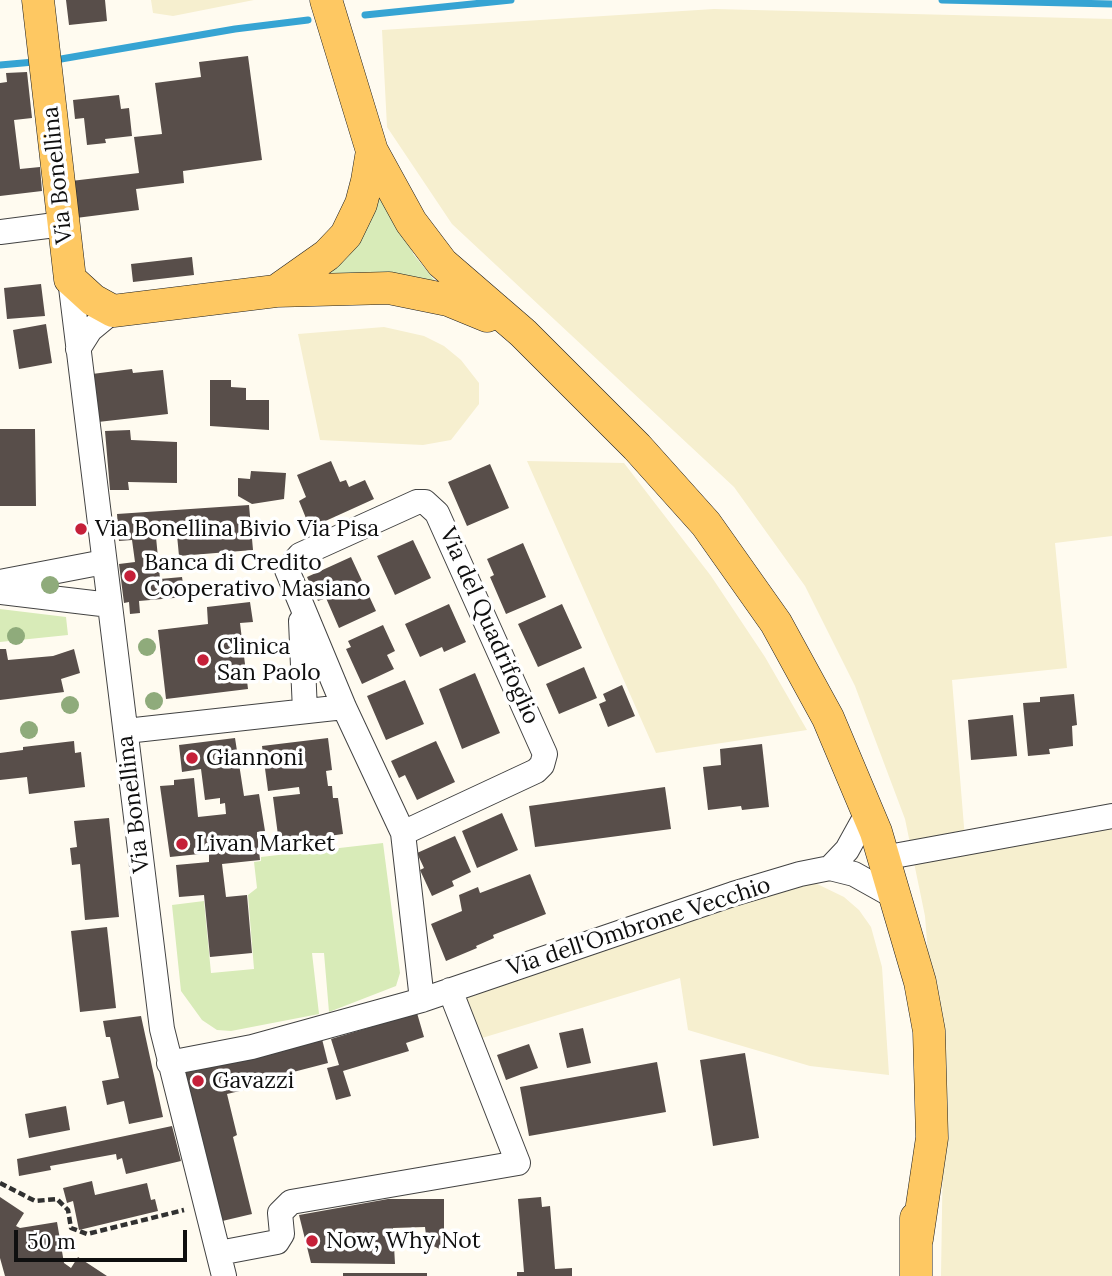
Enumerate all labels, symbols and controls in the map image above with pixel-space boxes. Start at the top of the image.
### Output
street label: Via Bonellina [37,105,79,245]
place label: Via Bonellina Bivio Via Pisa [95,515,379,543]
marker: Via Bonellina Bivio Via Pisa [73,521,89,537]
street label: Via del Quadrifoglio [433,523,545,729]
place label: Banca di Credito Cooperativo Masiano [144,549,370,603]
marker: Banca di Credito Cooperativo Masiano [122,568,138,584]
place label: Clinica San Paolo [217,633,321,687]
marker: Clinica San Paolo [195,652,211,668]
street label: Via Bonellina [112,734,156,874]
place label: Giannoni [206,744,304,772]
marker: Giannoni [184,750,200,766]
place label: Livan Market [196,830,335,858]
marker: Livan Market [174,836,190,852]
street label: Via dell'Ombrone Vecchio [504,871,774,983]
place label: Gavazzi [212,1067,294,1095]
marker: Gavazzi [190,1073,206,1089]
scale bar [18,1216,191,1260]
place label: Now, Why Not [326,1227,481,1255]
text: 50 m [27,1228,76,1255]
marker: Now, Why Not [304,1233,320,1249]

